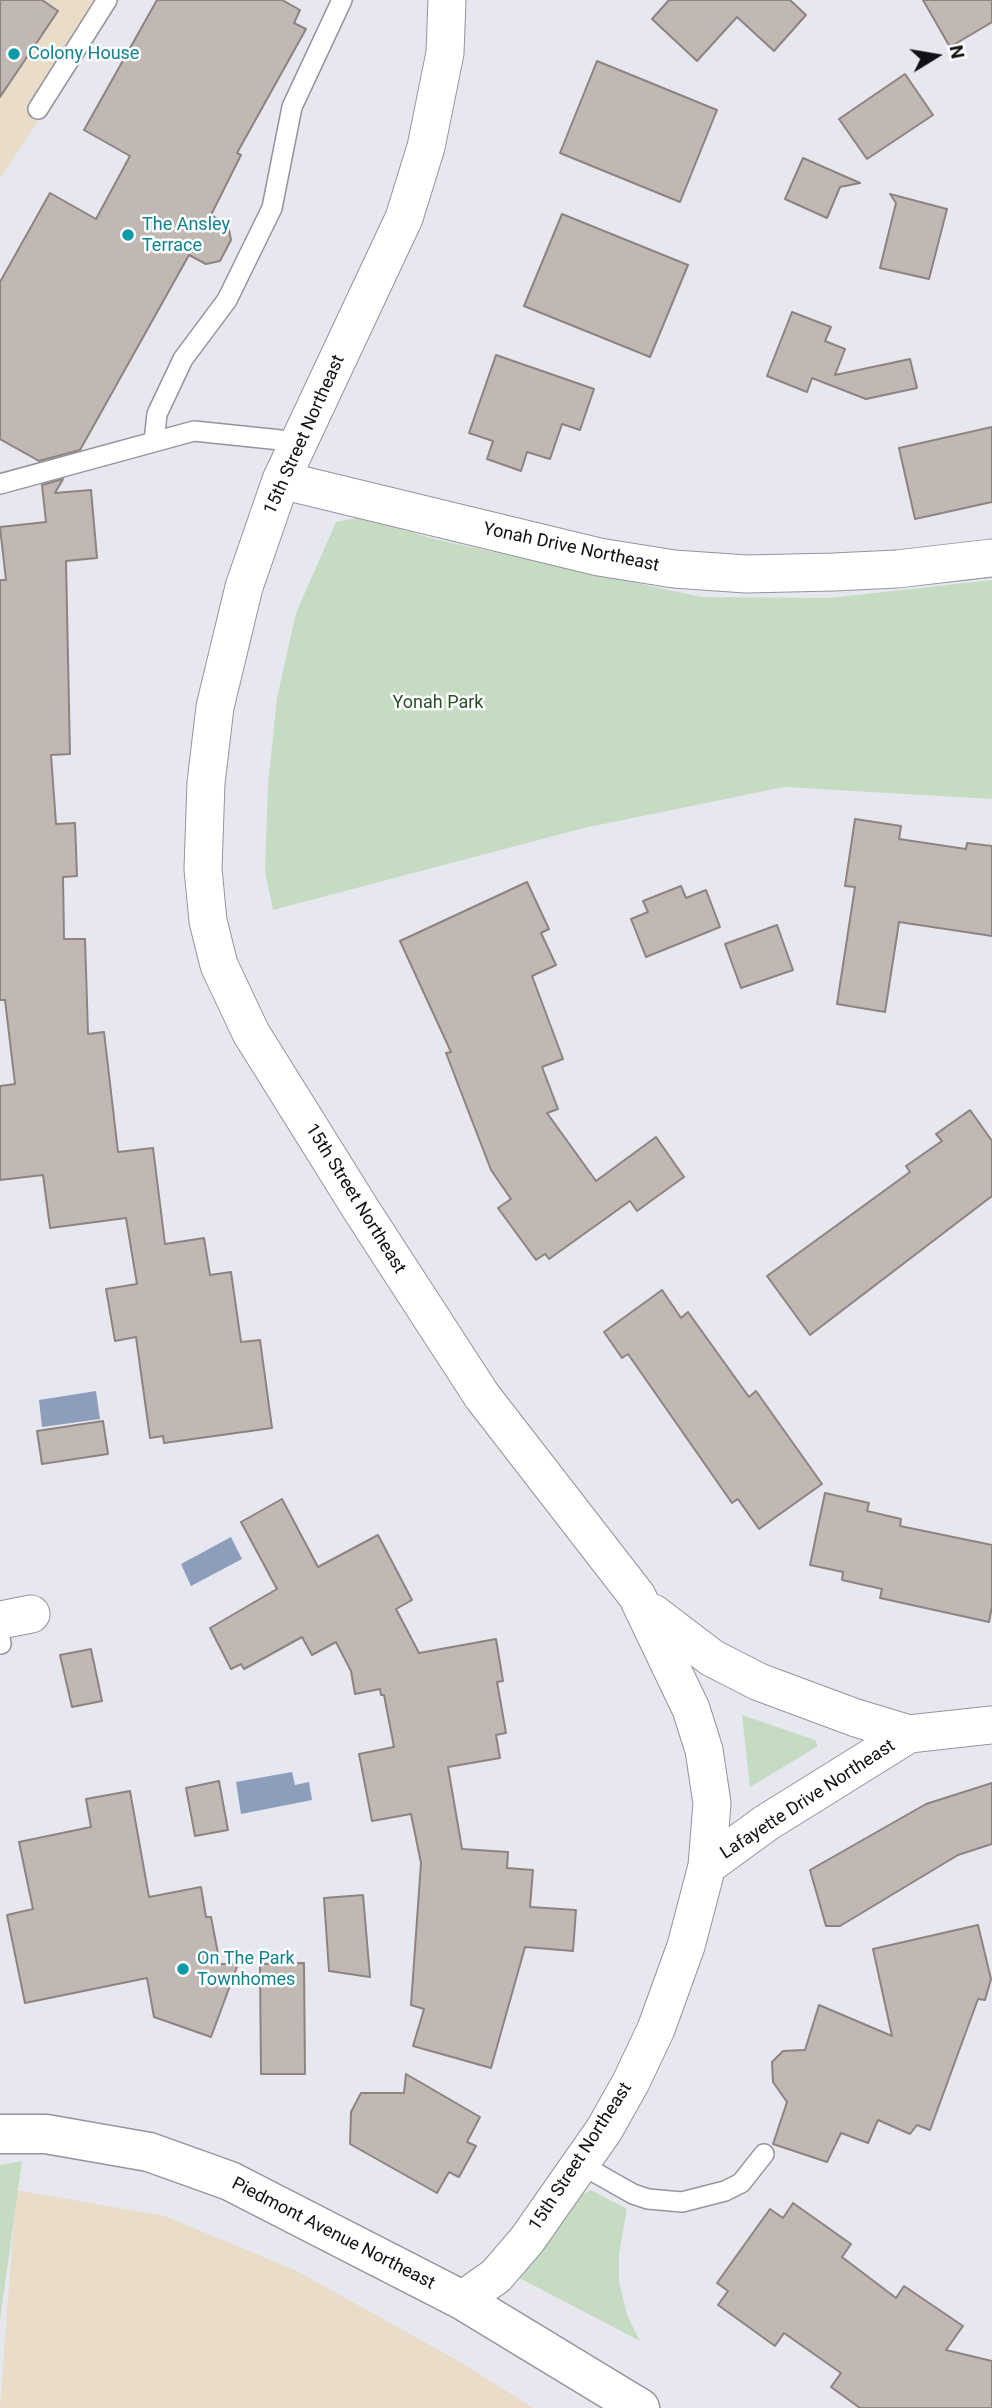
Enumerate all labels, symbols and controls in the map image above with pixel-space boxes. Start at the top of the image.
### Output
north arrow [901,21,971,91]
place label: Colony House [28,43,139,65]
text: N [945,43,970,61]
marker: Colony House [6,46,22,62]
place label: The Ansley Terrace [142,214,230,256]
marker: The Ansley Terrace [120,227,136,243]
street label: 15th Street Northeast [260,352,350,518]
street label: Yonah Drive Northeast [481,519,661,577]
park label: Yonah Park [393,692,483,714]
street label: 15th Street Northeast [300,1120,410,1278]
street label: Lafayette Drive Northeast [717,1735,899,1865]
place label: On The Park Townhomes [197,1948,295,1990]
marker: On The Park Townhomes [175,1961,191,1977]
street label: 15th Street Northeast [525,2079,637,2235]
street label: Piedmont Avenue Northeast [228,2173,438,2295]

